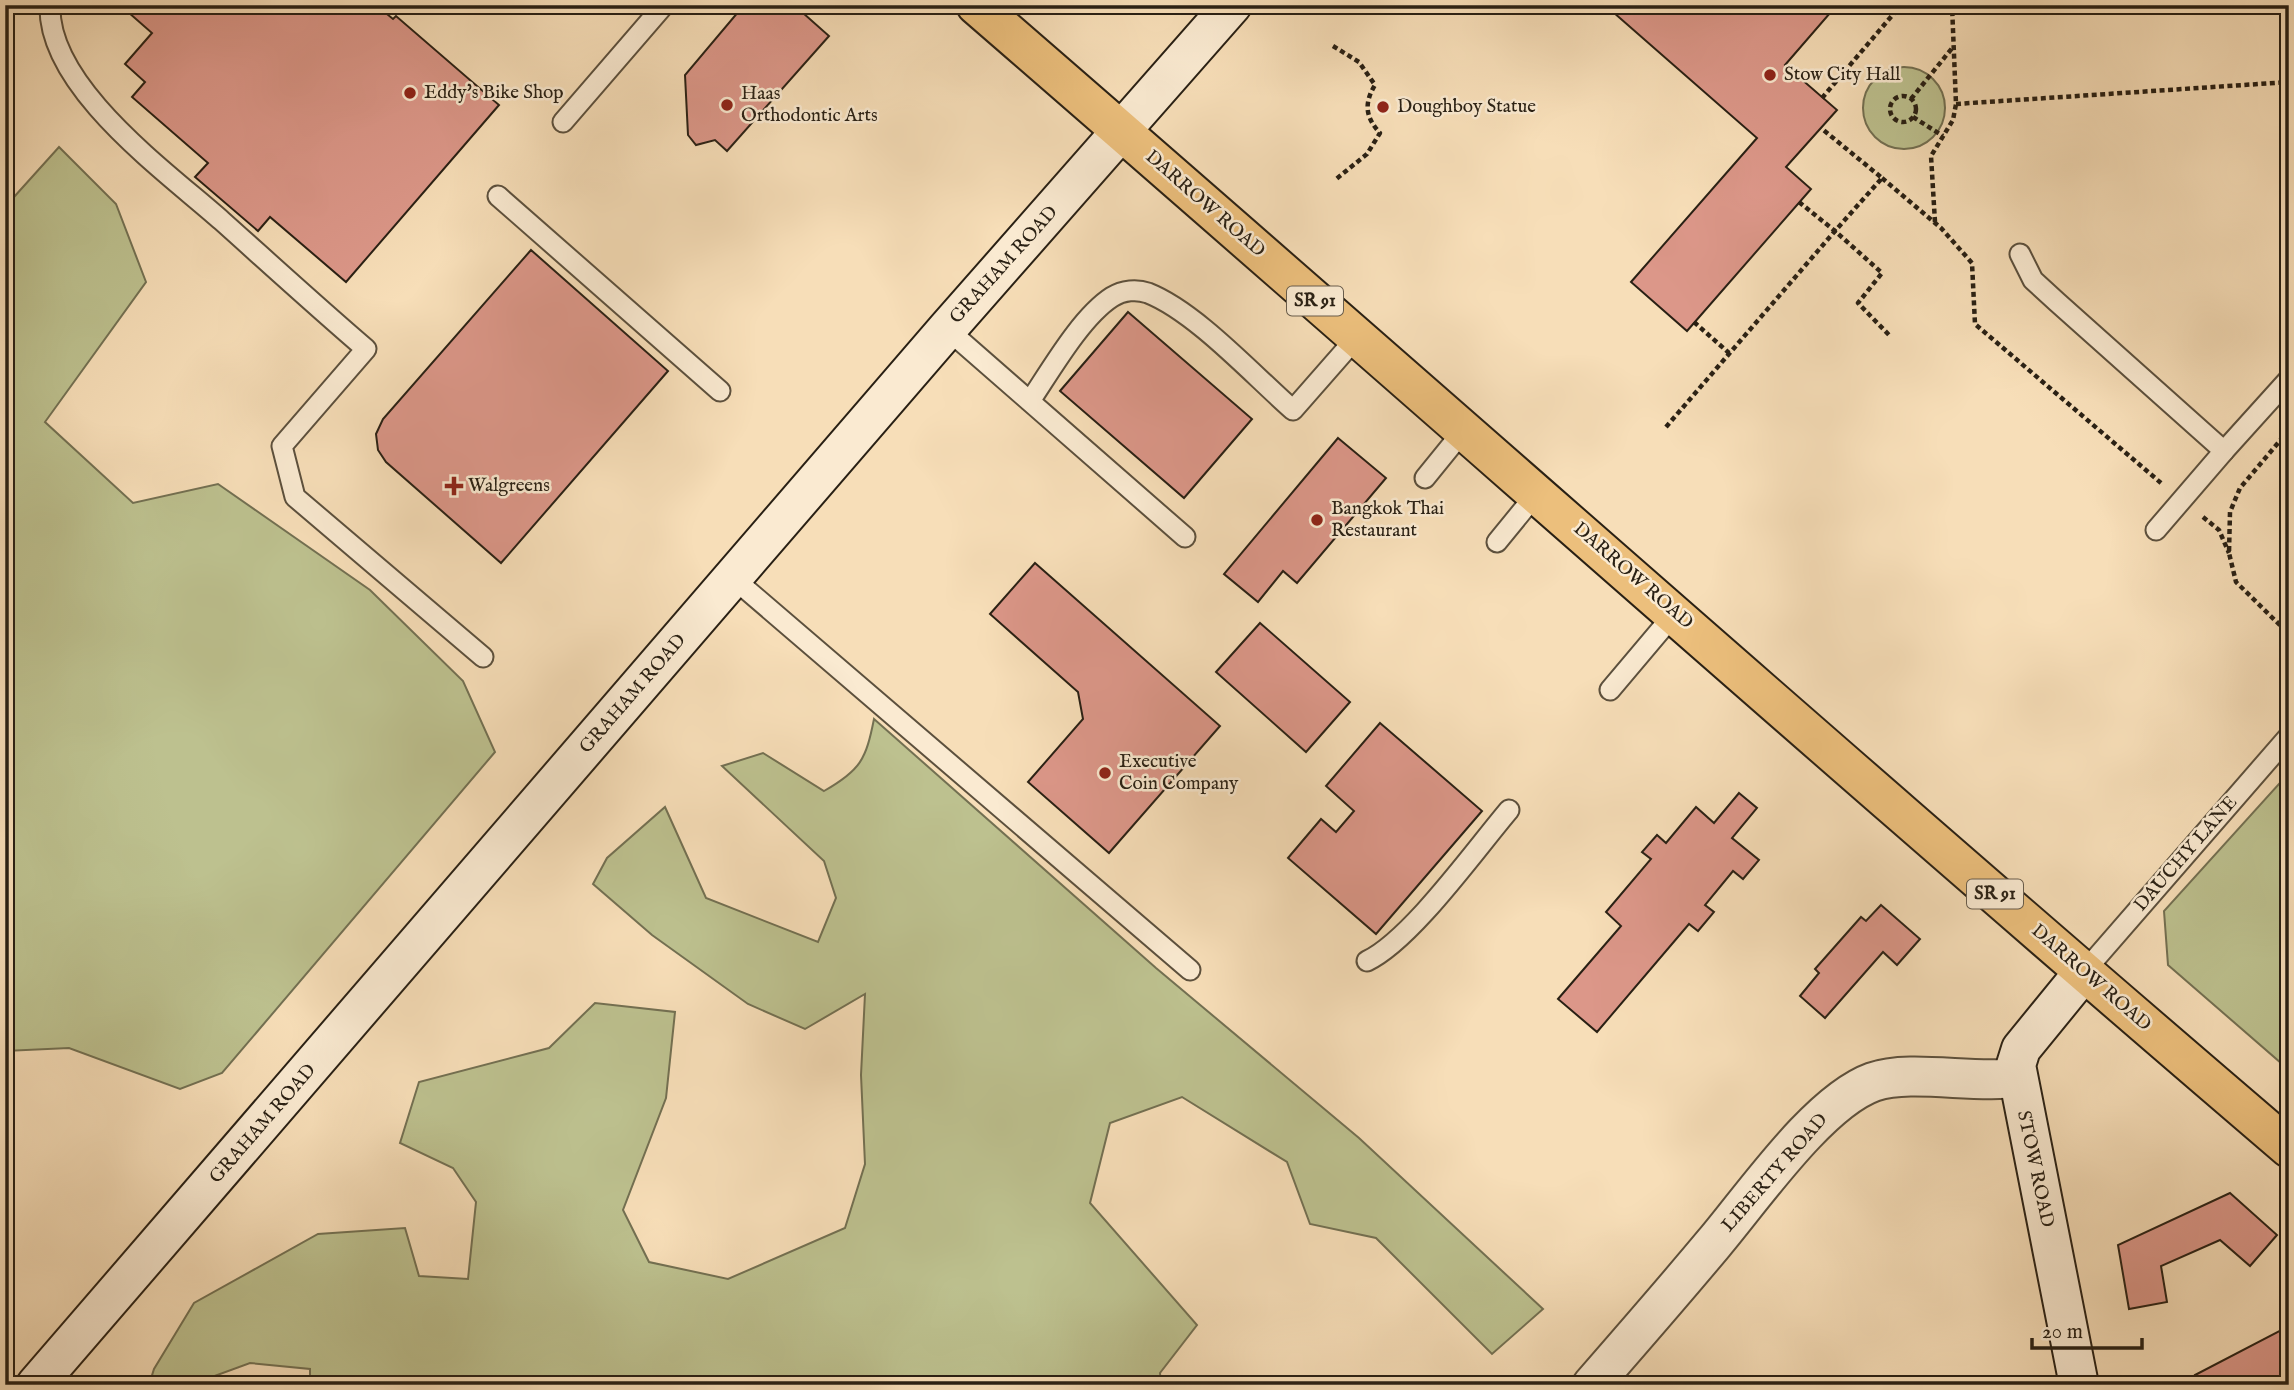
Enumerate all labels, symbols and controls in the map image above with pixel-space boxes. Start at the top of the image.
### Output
place label: Stow City Hall [1784,63,1901,87]
marker: Stow City Hall [1762,67,1778,83]
place label: Eddy's Bike Shop [424,81,564,105]
place label: Haas Orthodontic Arts [741,82,878,128]
marker: Eddy's Bike Shop [402,85,418,101]
place label: Doughboy Statue [1397,95,1536,119]
marker: Haas Orthodontic Arts [719,97,735,113]
marker: Doughboy Statue [1375,99,1391,115]
street label: DARROW ROAD [1140,145,1270,263]
street label: GRAHAM ROAD [945,201,1063,329]
road number: SR 91 [1287,286,1343,316]
place label: Walgreens [468,474,550,498]
marker: Walgreens [446,478,462,494]
place label: Bangkok Thai Restaurant [1331,497,1444,543]
marker: Bangkok Thai Restaurant [1309,512,1325,528]
street label: DARROW ROAD [1568,517,1698,635]
street label: GRAHAM ROAD [574,629,692,759]
place label: Executive Coin Company [1119,750,1239,796]
marker: Executive Coin Company [1097,765,1113,781]
street label: DAUCHY LANE [2129,791,2243,917]
road number: SR 91 [1967,880,2023,908]
street label: DARROW ROAD [2026,919,2156,1037]
street label: GRAHAM ROAD [204,1059,322,1189]
street label: STOW ROAD [2011,1108,2059,1230]
street label: LIBERTY ROAD [1717,1109,1833,1237]
scale bar [2032,1306,2142,1350]
text: 20 m [2042,1319,2083,1346]

